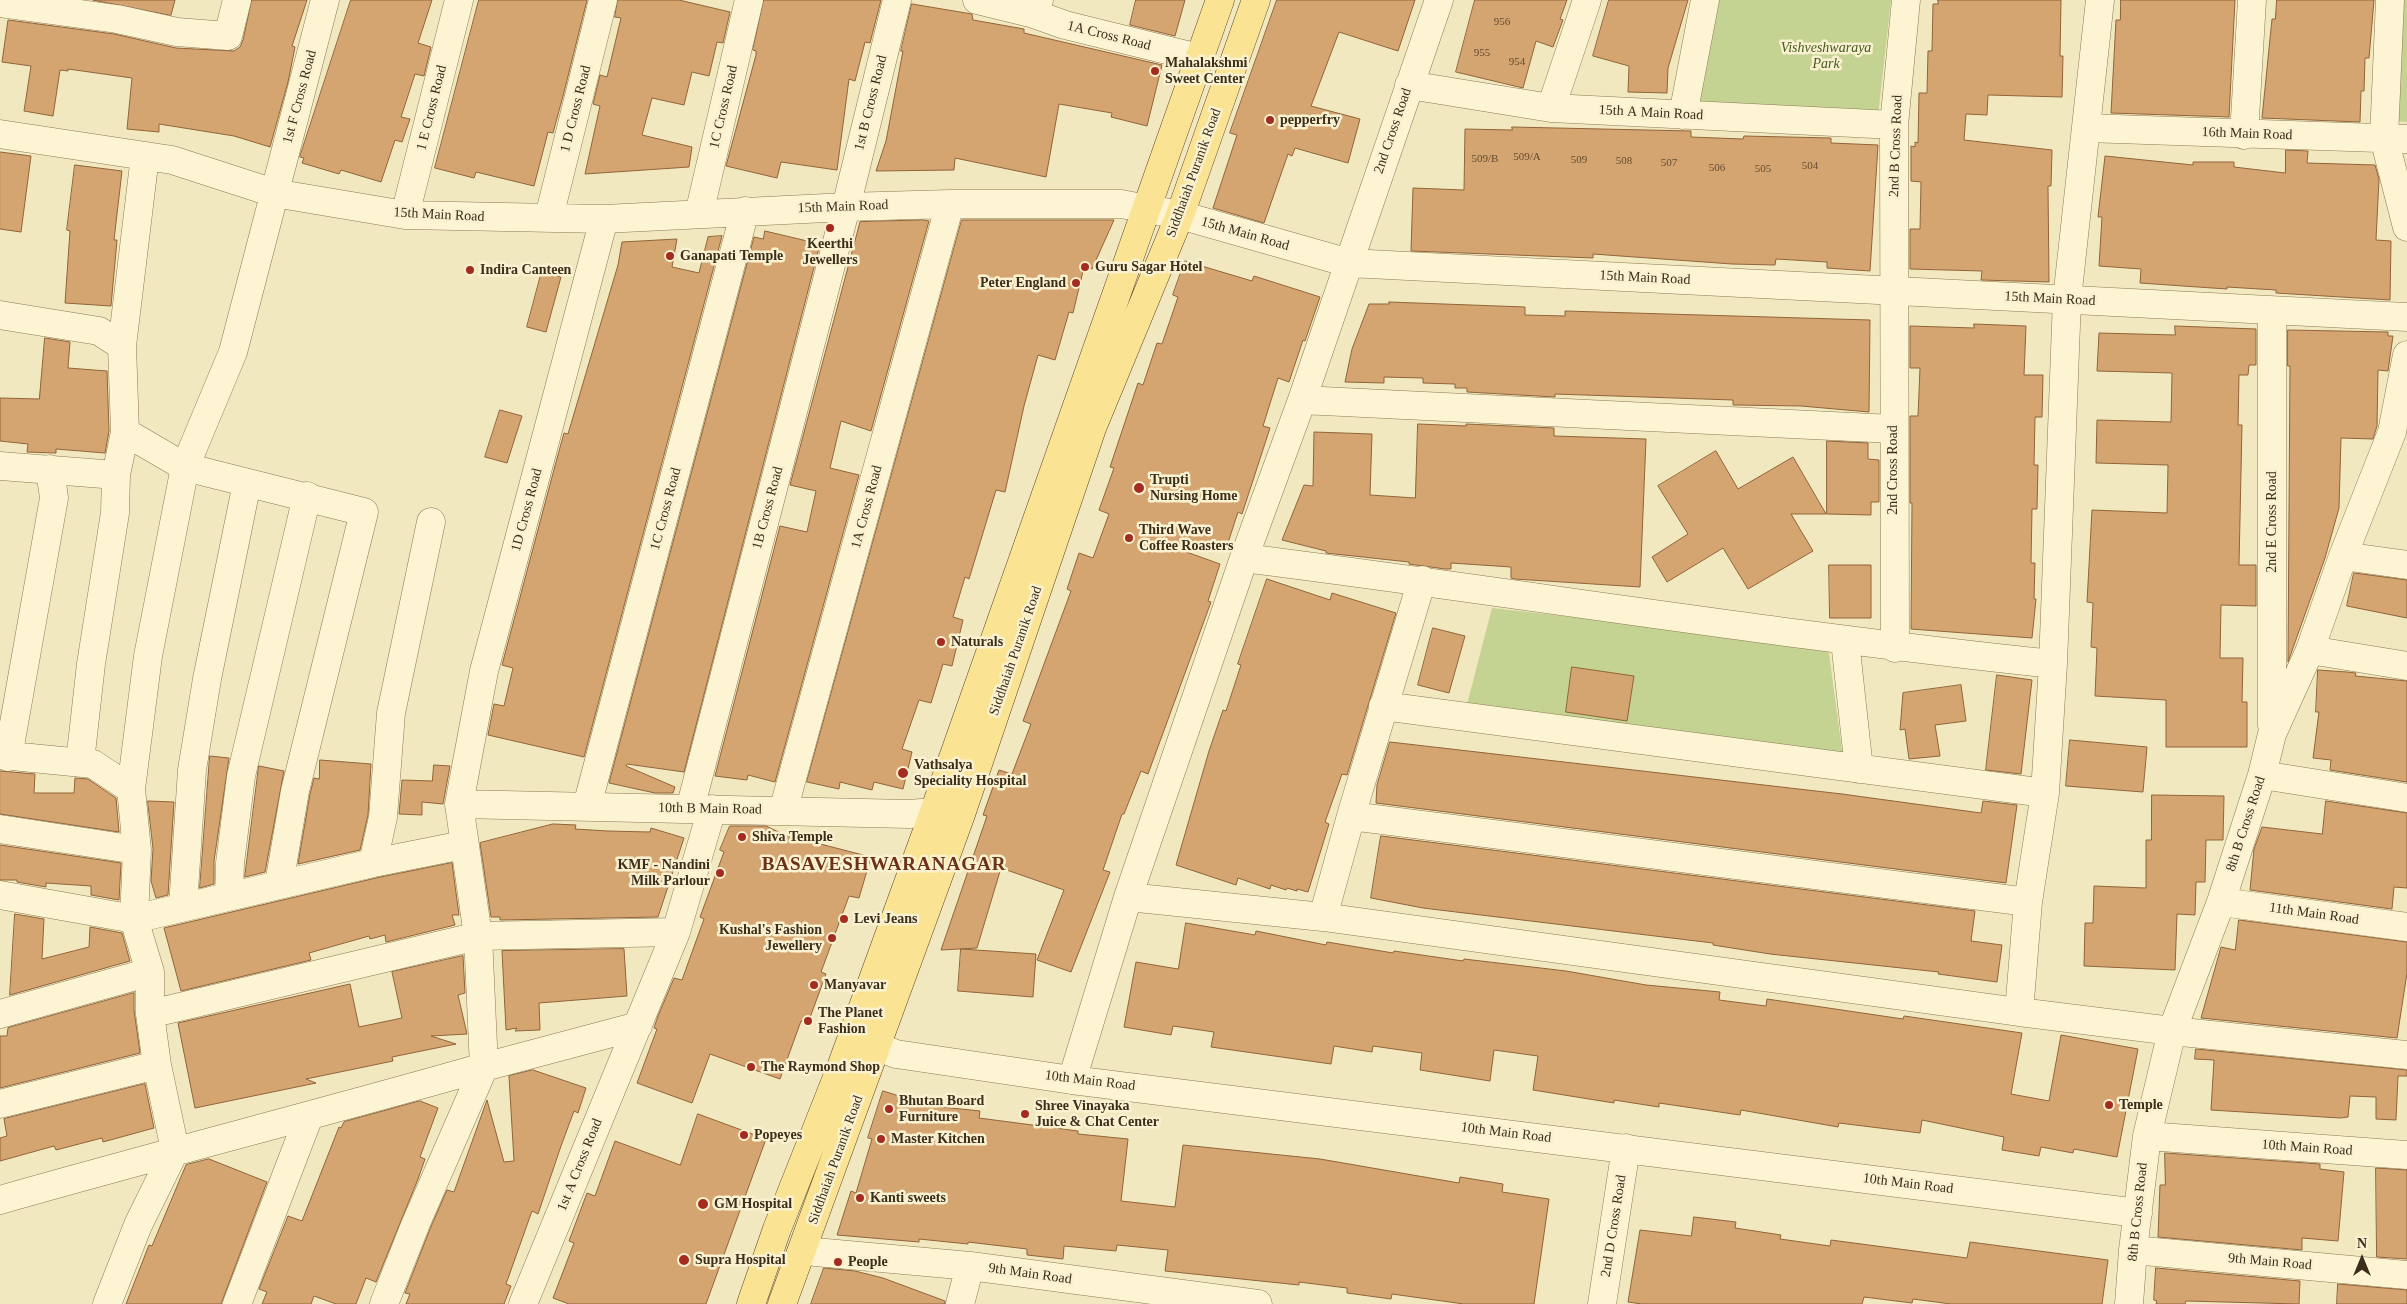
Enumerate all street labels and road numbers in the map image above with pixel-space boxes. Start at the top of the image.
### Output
street label: 1A Cross Road [1065,18,1153,54]
street label: 1st F Cross Road [279,48,321,146]
street label: 1st B Cross Road [851,54,891,152]
street label: 1 E Cross Road [413,64,451,152]
street label: 1 D Cross Road [557,64,595,154]
street label: 1C Cross Road [706,64,742,150]
street label: 2nd Cross Road [1370,86,1416,176]
street label: 2nd B Cross Road [1886,95,1906,197]
street label: 15th A Main Road [1598,102,1704,124]
street label: Siddhaiah Puranik Road [1163,106,1225,240]
street label: 16th Main Road [2201,124,2293,144]
street label: 15th Main Road [797,197,889,217]
street label: 15th Main Road [393,204,485,226]
street label: 15th Main Road [1199,213,1291,255]
street label: 15th Main Road [1599,267,1691,289]
street label: 15th Main Road [2004,288,2096,310]
street label: 2nd Cross Road [1885,425,1901,515]
street label: 1A Cross Road [848,464,886,550]
street label: 1B Cross Road [749,465,787,551]
street label: 1C Cross Road [647,466,685,552]
street label: 1D Cross Road [508,467,546,553]
street label: 2nd E Cross Road [2264,471,2280,573]
street label: Siddhaiah Puranik Road [986,584,1046,718]
street label: 8th B Cross Road [2223,774,2269,874]
street label: 10th B Main Road [658,800,762,818]
street label: 11th Main Road [2268,899,2360,929]
street label: 10th Main Road [1044,1067,1136,1095]
street label: Siddhaiah Puranik Road [805,1093,867,1227]
street label: 1st A Cross Road [554,1116,606,1214]
street label: 10th Main Road [1460,1119,1552,1147]
street label: 10th Main Road [2261,1136,2353,1160]
street label: 8th B Cross Road [2124,1162,2152,1262]
street label: 10th Main Road [1862,1170,1954,1198]
street label: 2nd D Cross Road [1598,1174,1630,1278]
street label: 9th Main Road [2227,1250,2313,1274]
street label: 9th Main Road [987,1260,1073,1288]

